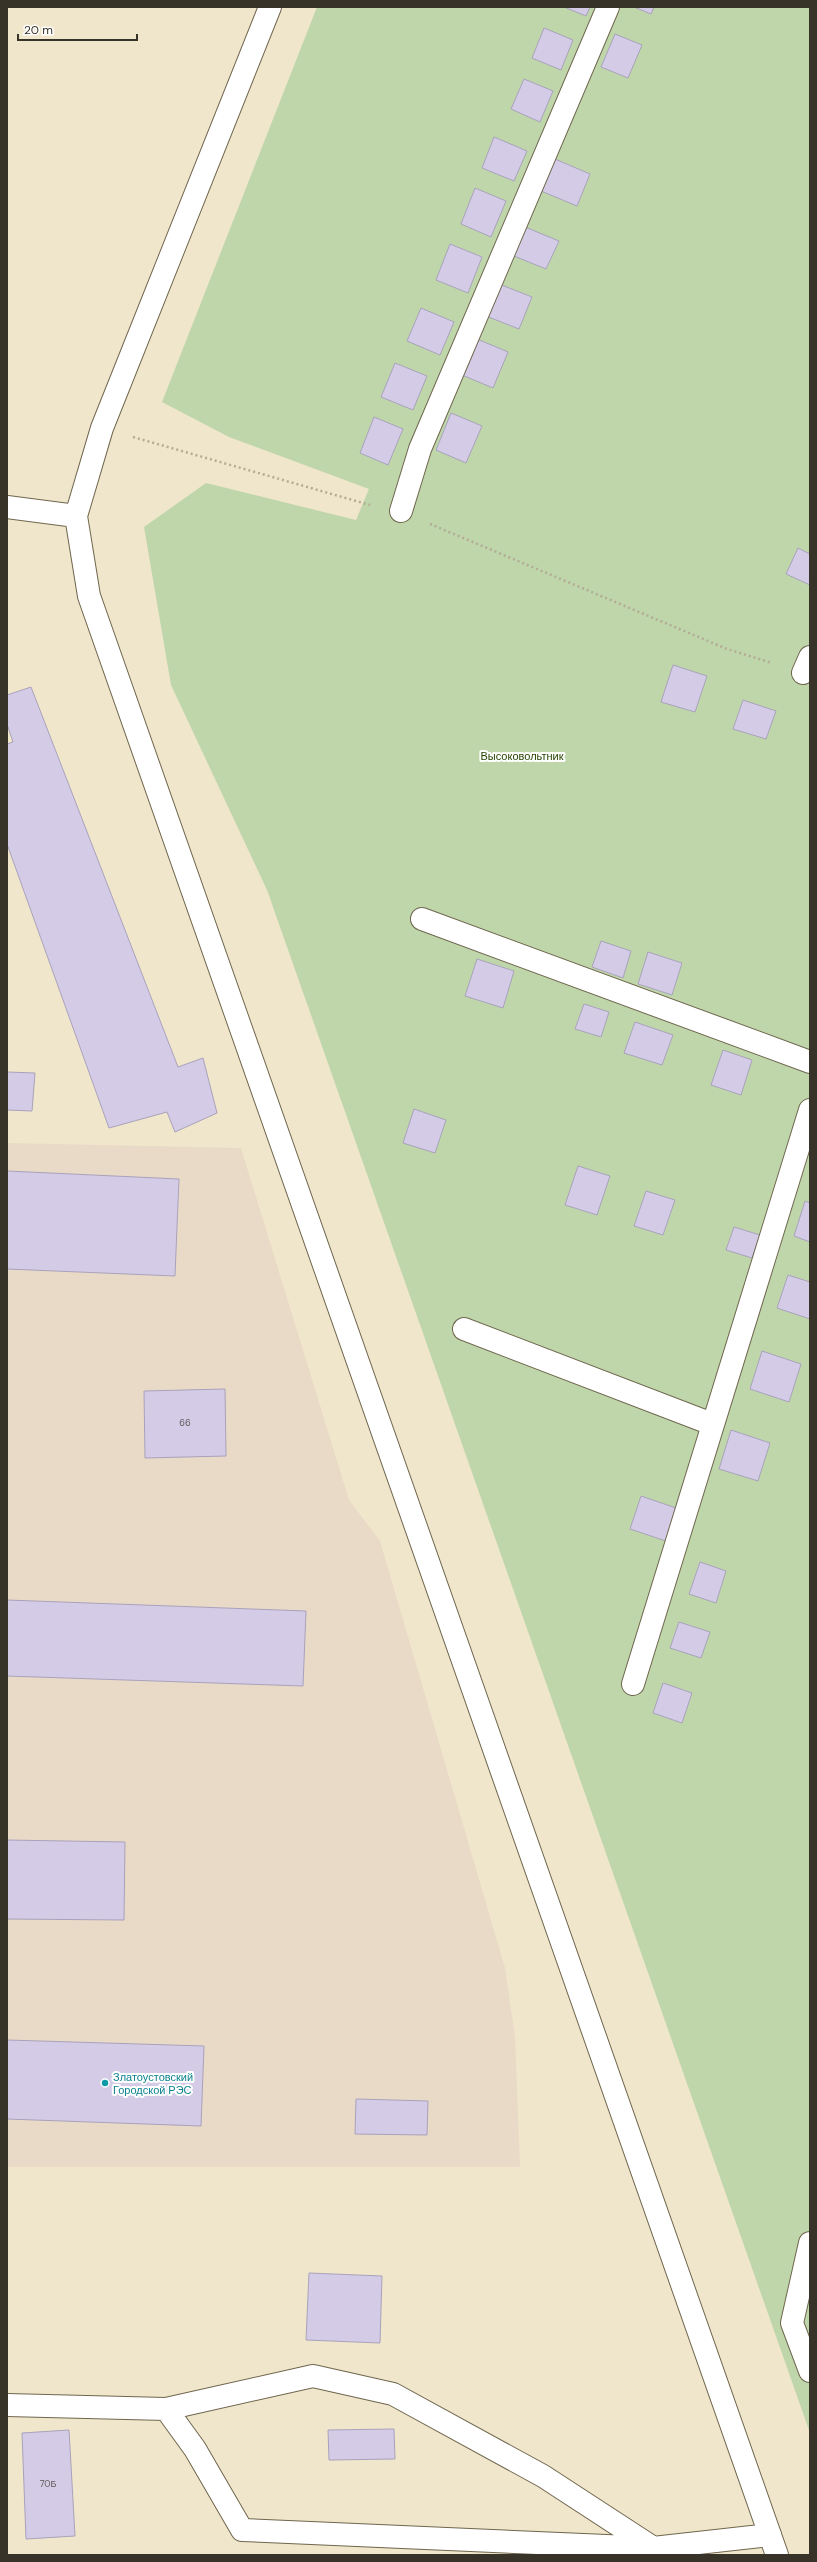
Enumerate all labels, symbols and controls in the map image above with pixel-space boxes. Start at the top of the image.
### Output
scale bar [18,16,137,42]
text: 20 m [24,22,53,38]
park label: Высоковольтник [481,749,564,763]
house number: 66 [179,1417,191,1429]
place label: Златоустовский Городской РЭС [113,2070,193,2097]
marker: Златоустовский Городской РЭС [100,2078,110,2088]
house number: 70Б [40,2478,56,2490]

